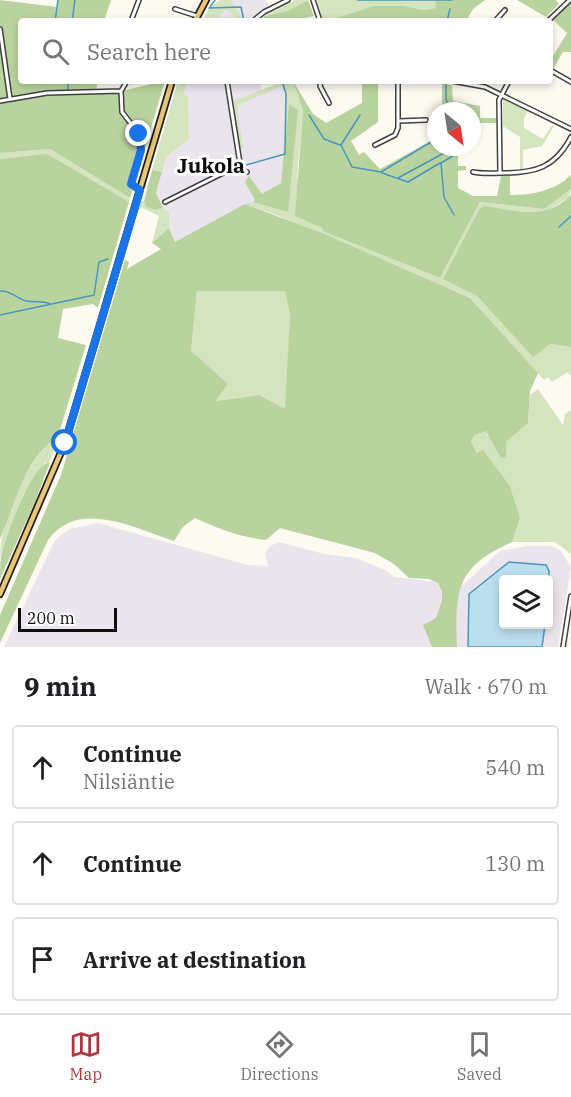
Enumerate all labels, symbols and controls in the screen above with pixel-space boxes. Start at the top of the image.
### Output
search box [18,18,553,84]
icon: search [39,35,72,68]
text: Search here [87,37,211,66]
north arrow [427,102,481,156]
route end [125,120,151,146]
district label: Jukola [177,151,245,179]
route start [51,429,77,455]
map controls [499,575,553,629]
button: layers [499,575,553,629]
scale bar [18,605,117,632]
text: 200 m [27,608,75,628]
text: 9 min [24,669,97,703]
text: Walk · 670 m [425,673,547,700]
text: Continue [83,739,182,768]
icon: ahead [26,751,59,784]
text: 540 m [485,754,545,781]
text: Nilsiäntie [83,768,175,795]
icon: ahead [26,847,59,880]
text: Continue [83,849,182,878]
text: 130 m [485,850,545,877]
icon: arrive [26,943,59,976]
text: Arrive at destination [83,945,306,974]
tab: Map [69,1028,102,1084]
tab: Directions [241,1028,319,1084]
tab: Saved [457,1028,502,1084]

